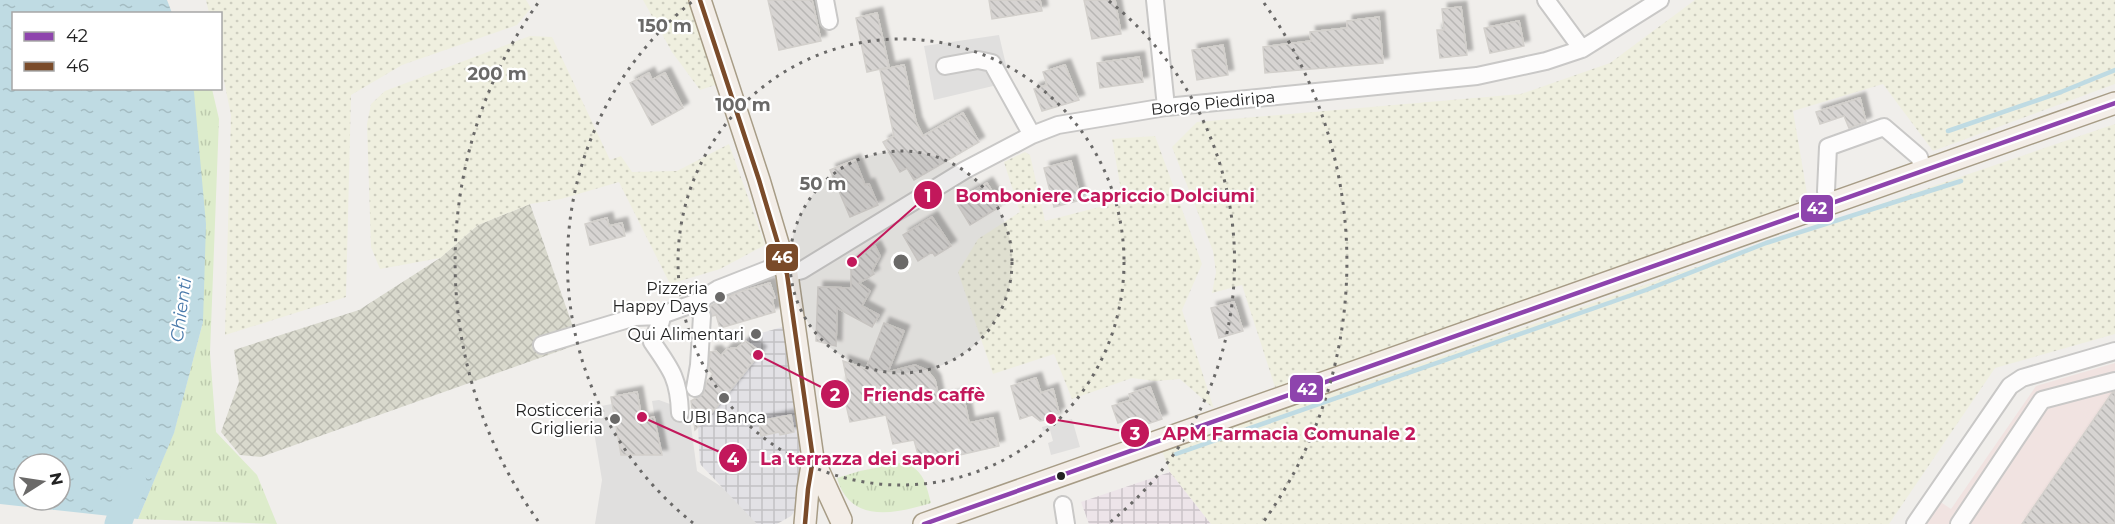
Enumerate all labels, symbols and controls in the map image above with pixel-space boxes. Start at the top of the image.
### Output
legend [12,12,222,90]
text: 150 m [638,15,692,37]
text: 42 [66,25,88,47]
text: 46 [66,55,89,77]
text: 200 m [467,63,527,85]
street label: Borgo Piediripa [1150,87,1276,119]
text: 100 m [715,94,771,116]
text: 50 m [800,173,846,195]
callout: Bomboniere Capriccio Dolciumi [913,177,1267,213]
text: 1 [924,185,932,207]
text: Bomboniere Capriccio Dolciumi [955,185,1255,207]
line badge: 42 [1800,194,1834,223]
text: 42 [1807,199,1827,218]
line badge: 46 [765,243,799,272]
text: 46 [771,248,793,267]
centre of rings [891,252,911,272]
water label: Chienti [166,276,196,344]
place label: Pizzeria Happy Days [612,279,708,316]
marker: Pizzeria Happy Days [713,290,727,304]
place label: Qui Alimentari [628,325,744,344]
marker: Qui Alimentari [749,327,763,341]
line badge: 42 [1289,374,1324,403]
callout: Friends caffè [820,376,997,412]
text: 42 [1297,380,1317,399]
text: 2 [830,384,841,406]
text: Friends caffè [863,384,985,406]
marker: UBI Banca [717,391,731,405]
place label: Rosticceria Griglieria [515,401,603,438]
place label: UBI Banca [682,408,766,427]
marker: Rosticceria Griglieria [608,412,622,426]
callout: APM Farmacia Comunale 2 [1120,415,1427,451]
text: 3 [1129,423,1141,445]
text: APM Farmacia Comunale 2 [1161,423,1416,445]
callout: La terrazza dei sapori [718,440,972,476]
text: 4 [727,448,740,470]
text: La terrazza dei sapori [760,448,960,470]
north arrow [12,452,72,512]
unlabelled marker [1055,470,1067,482]
text: N [46,471,67,487]

